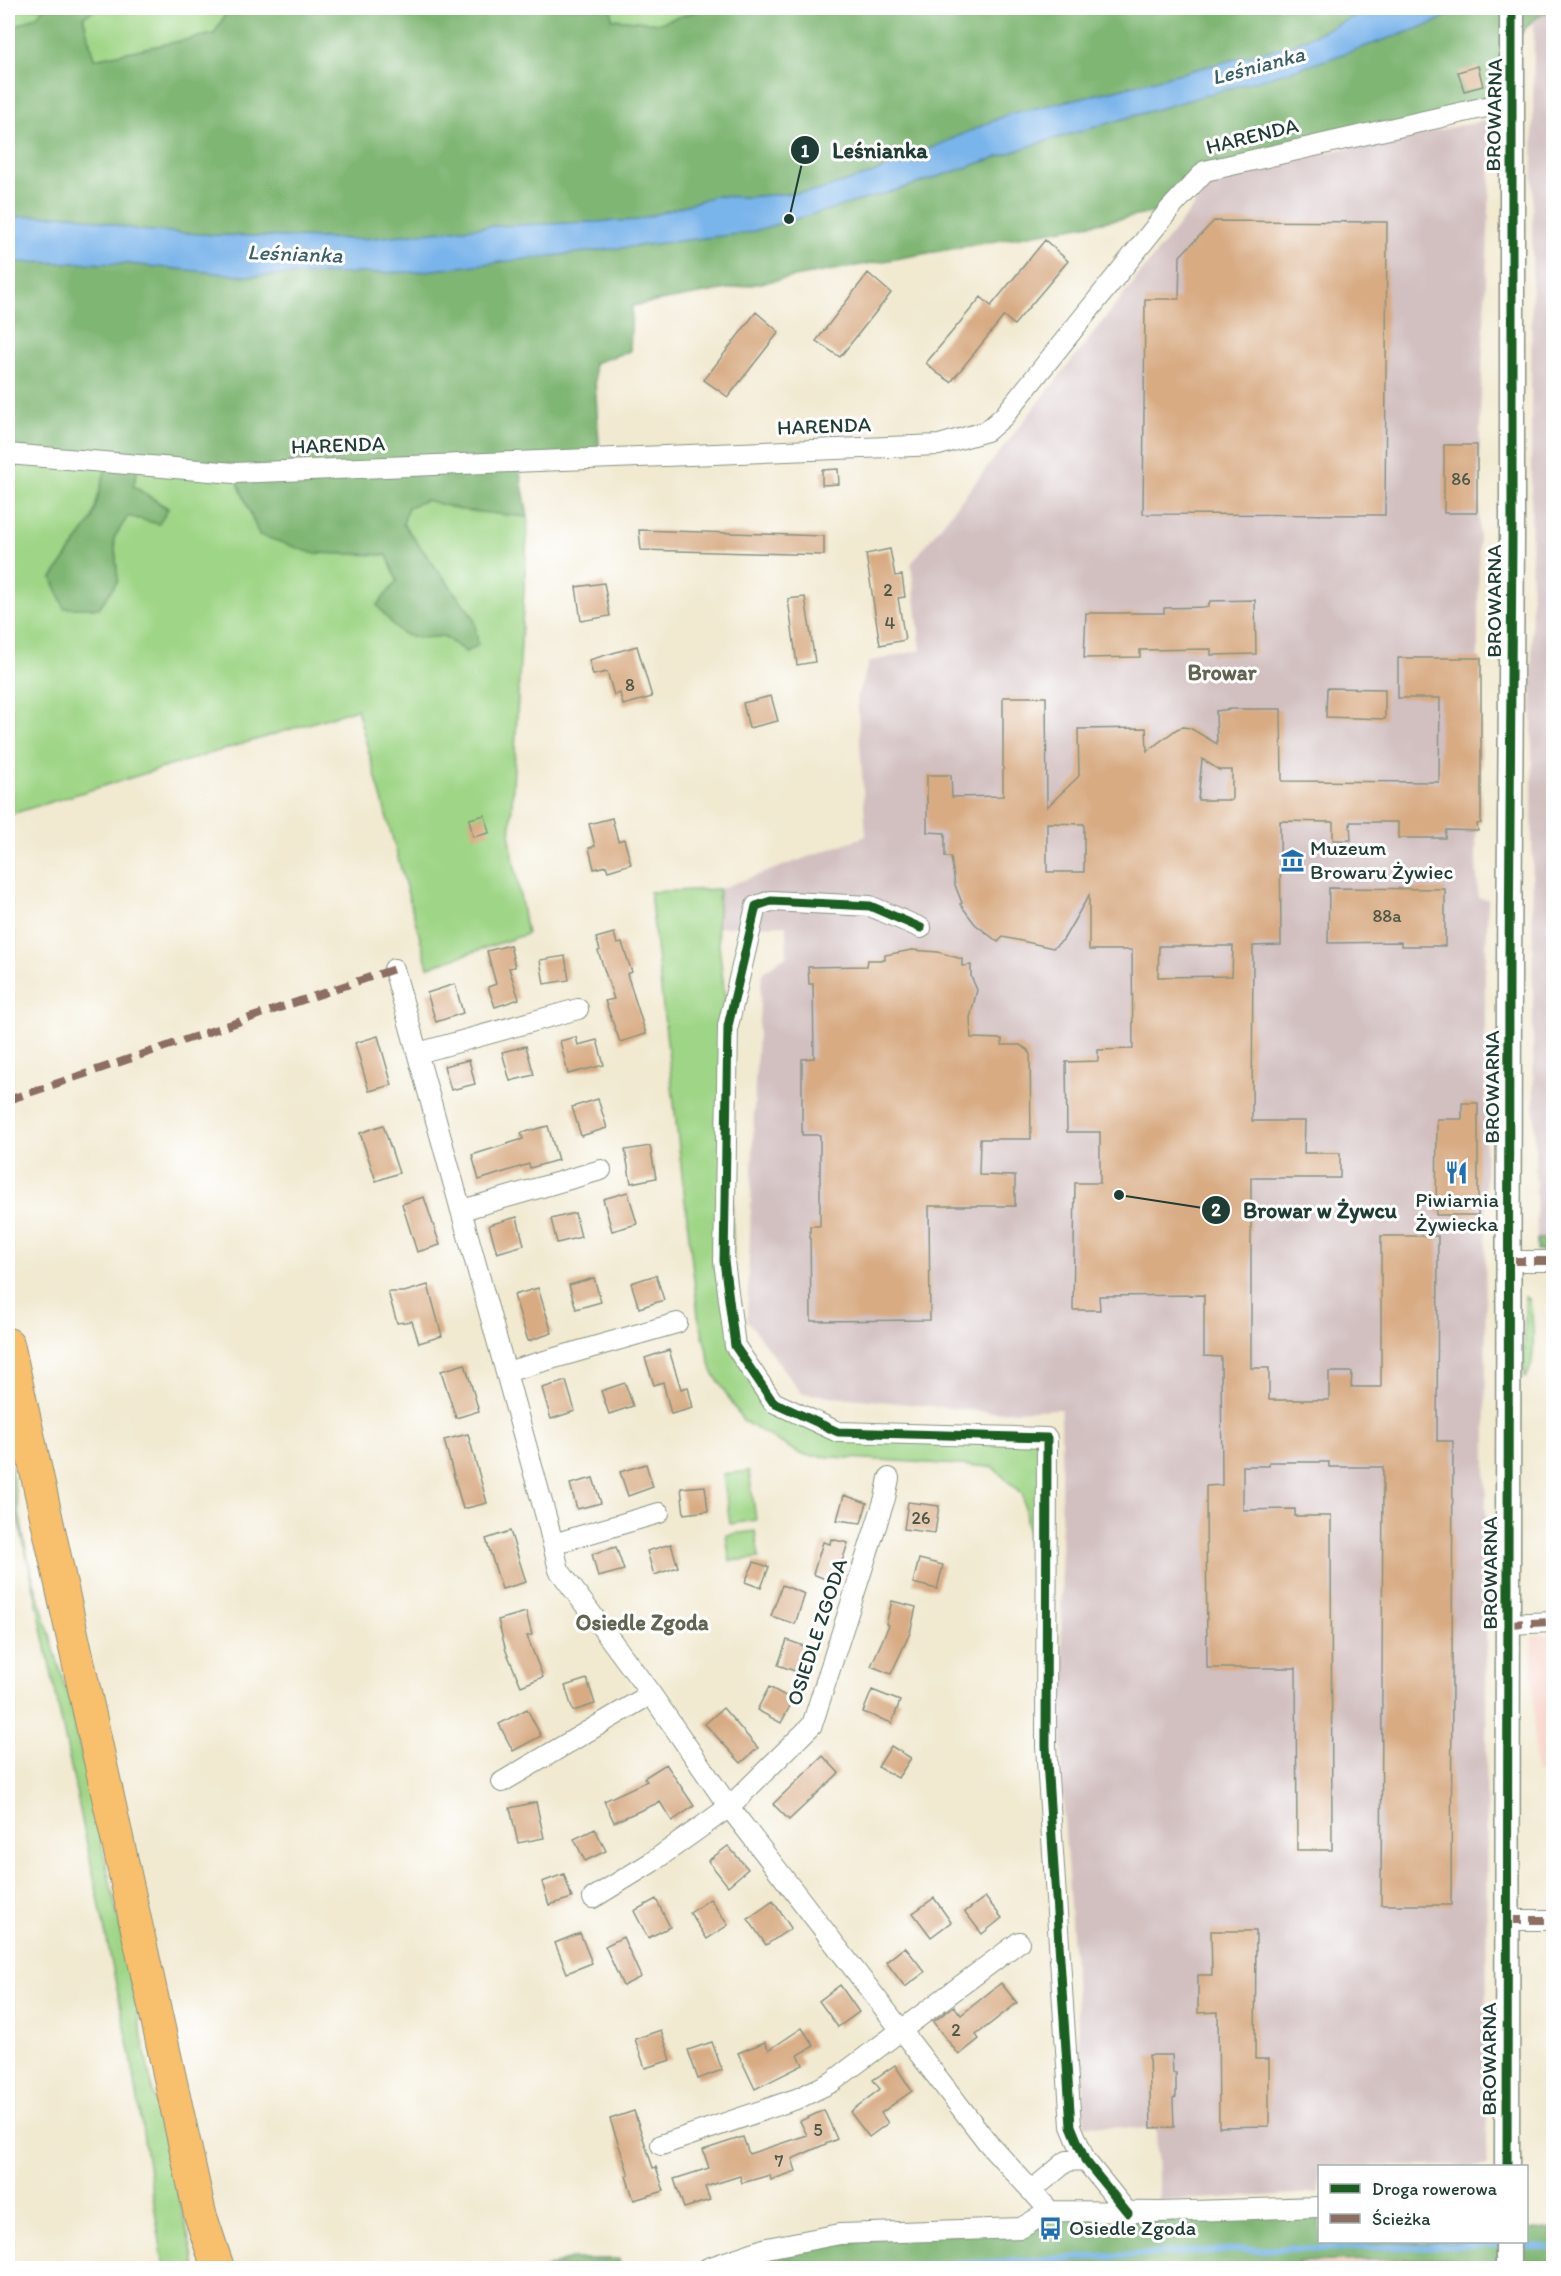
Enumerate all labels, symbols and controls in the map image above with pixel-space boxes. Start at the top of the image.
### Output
water label: Leśnianka [1209,40,1308,91]
street label: BROWARNA [1480,57,1507,172]
street label: HARENDA [1203,112,1301,159]
callout: Leśnianka [790,130,939,170]
text: Leśnianka [832,137,928,164]
text: 1 [801,140,810,162]
water label: Leśnianka [247,238,344,269]
street label: HARENDA [776,411,872,440]
street label: HARENDA [290,430,386,459]
house number: 86 [1451,468,1471,490]
street label: BROWARNA [1481,544,1506,658]
house number: 2 [883,579,893,601]
house number: 4 [885,612,896,634]
district label: Browar [1188,659,1258,686]
house number: 8 [625,674,635,696]
place label: Muzeum Browaru Żywiec [1310,835,1453,884]
museum icon: Muzeum Browaru Żywiec [1279,847,1305,873]
house number: 88a [1372,905,1402,927]
street label: BROWARNA [1479,1030,1504,1144]
restaurant icon: Piwiarnia Żywiecka [1444,1159,1470,1185]
place label: Piwiarnia Żywiecka [1415,1187,1499,1236]
callout: Browar w Żywcu [1201,1190,1409,1230]
text: Browar w Żywcu [1243,1197,1398,1224]
text: 2 [1211,1199,1221,1221]
house number: 26 [912,1507,931,1529]
street label: BROWARNA [1477,1516,1502,1630]
street label: OSIEDLE ZGODA [781,1555,852,1709]
district label: Osiedle Zgoda [575,1609,709,1636]
street label: BROWARNA [1476,2002,1501,2116]
house number: 2 [951,2019,961,2041]
house number: 5 [813,2119,823,2141]
house number: 7 [775,2150,784,2172]
legend [1318,2165,1528,2243]
text: Droga rowerowa [1372,2178,1498,2200]
text: Ścieżka [1372,2208,1431,2230]
bus stop icon: Osiedle Zgoda [1038,2215,1064,2241]
place label: Osiedle Zgoda [1069,2215,1196,2240]

